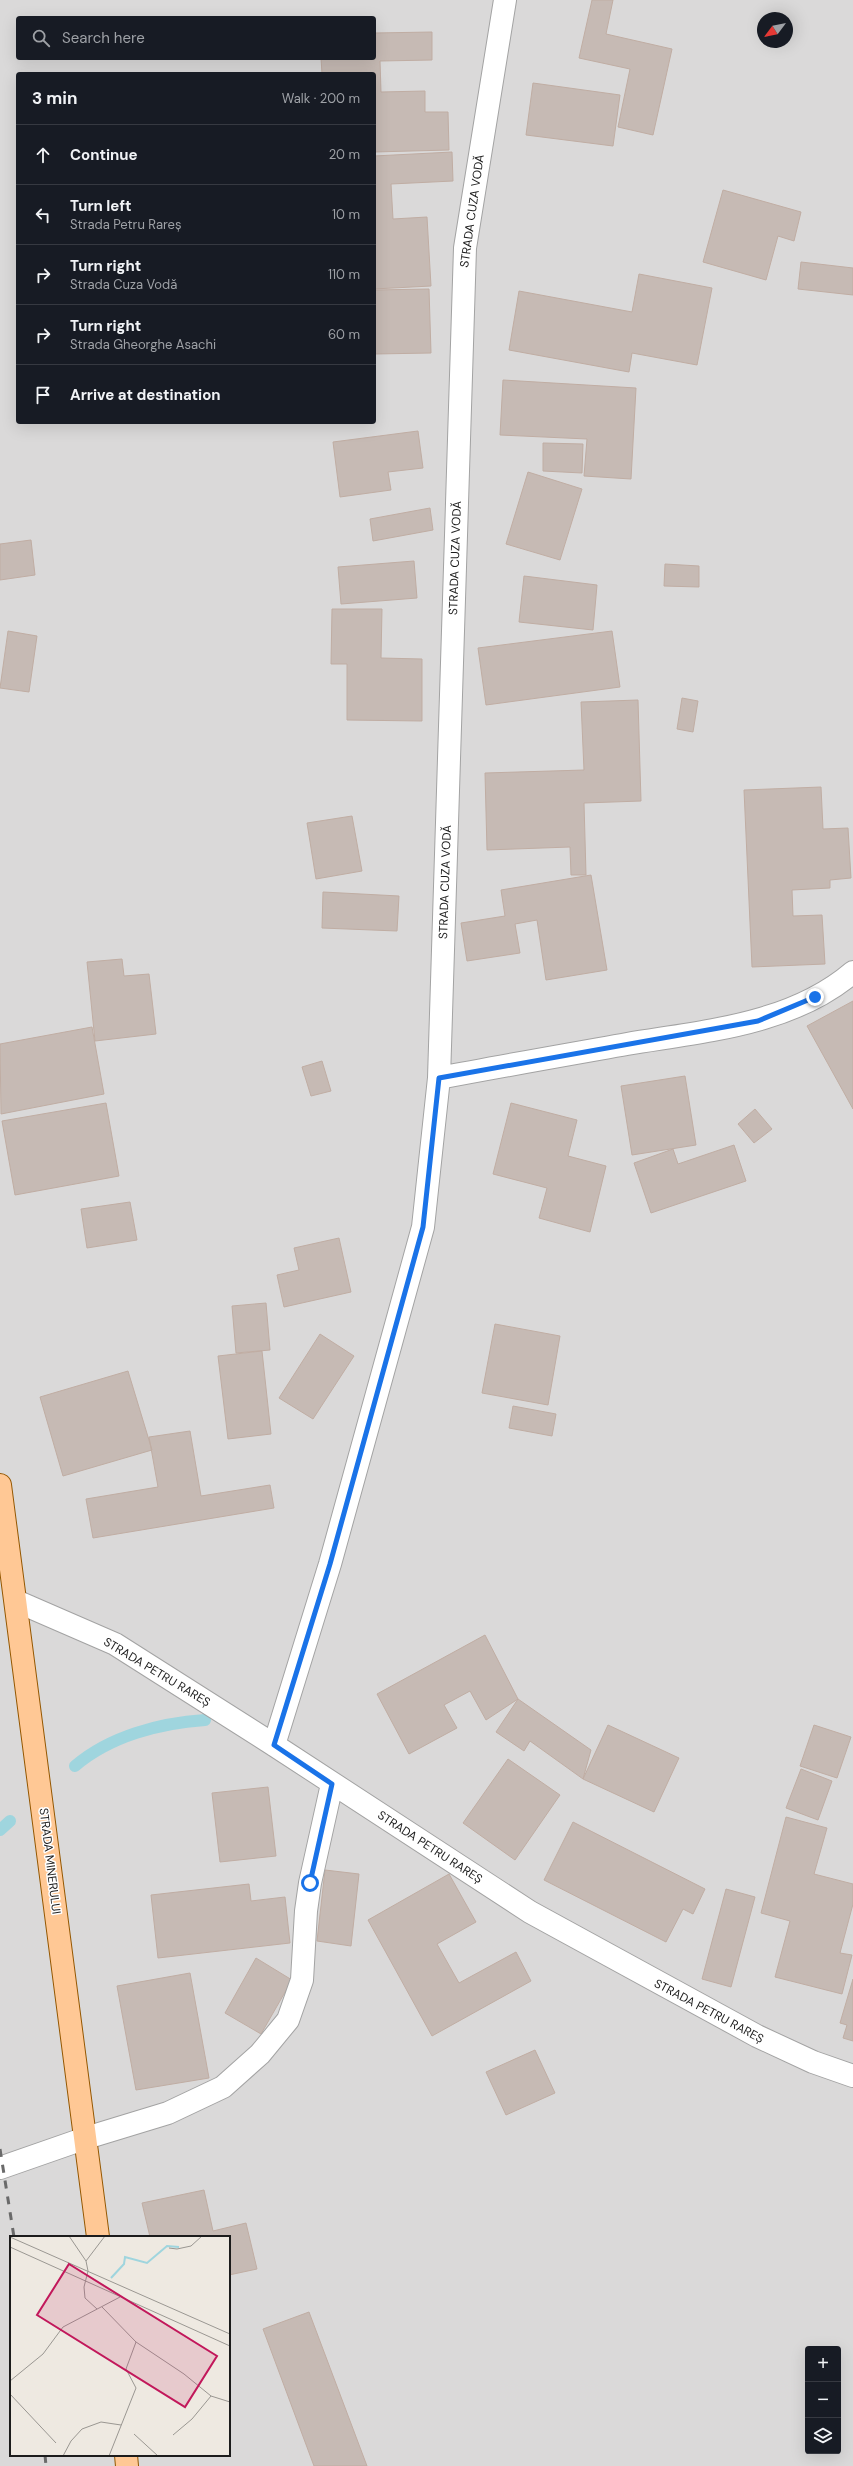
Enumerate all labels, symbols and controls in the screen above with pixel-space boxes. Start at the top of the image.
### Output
north arrow [757,12,793,48]
search box [16,16,376,60]
icon: search [30,27,52,49]
text: Search here [62,28,145,48]
text: 3 min [32,87,77,109]
text: Walk · 200 m [282,90,360,107]
icon: ahead [32,144,54,166]
text: Continue [70,145,138,165]
text: 20 m [329,146,360,163]
street label: STRADA CUZA VODĂ [456,153,488,269]
text: Turn left [70,196,131,216]
icon: left [32,204,54,226]
text: 10 m [332,206,360,223]
text: Strada Petru Rareș [70,216,181,233]
text: Turn right [70,256,141,276]
icon: right [32,264,54,286]
text: 110 m [328,266,360,283]
text: Strada Cuza Vodă [70,276,177,293]
text: Turn right [70,316,141,336]
icon: right [32,324,54,346]
text: 60 m [328,326,360,343]
text: Strada Gheorghe Asachi [70,336,216,353]
icon: arrive [32,384,54,406]
text: Arrive at destination [70,385,221,405]
street label: STRADA CUZA VODĂ [445,501,465,615]
street label: STRADA CUZA VODĂ [435,825,455,939]
route end [806,988,824,1006]
street label: STRADA PETRU RAREȘ [101,1634,213,1710]
street label: STRADA MINERULUI [36,1807,64,1915]
street label: STRADA PETRU RAREȘ [374,1807,486,1887]
route start [301,1874,319,1892]
street label: STRADA PETRU RAREȘ [651,1975,767,2047]
inset map [10,2236,230,2456]
map controls [805,2346,841,2454]
button: + [805,2346,841,2382]
button: − [805,2382,841,2418]
button: layers [805,2418,841,2454]

